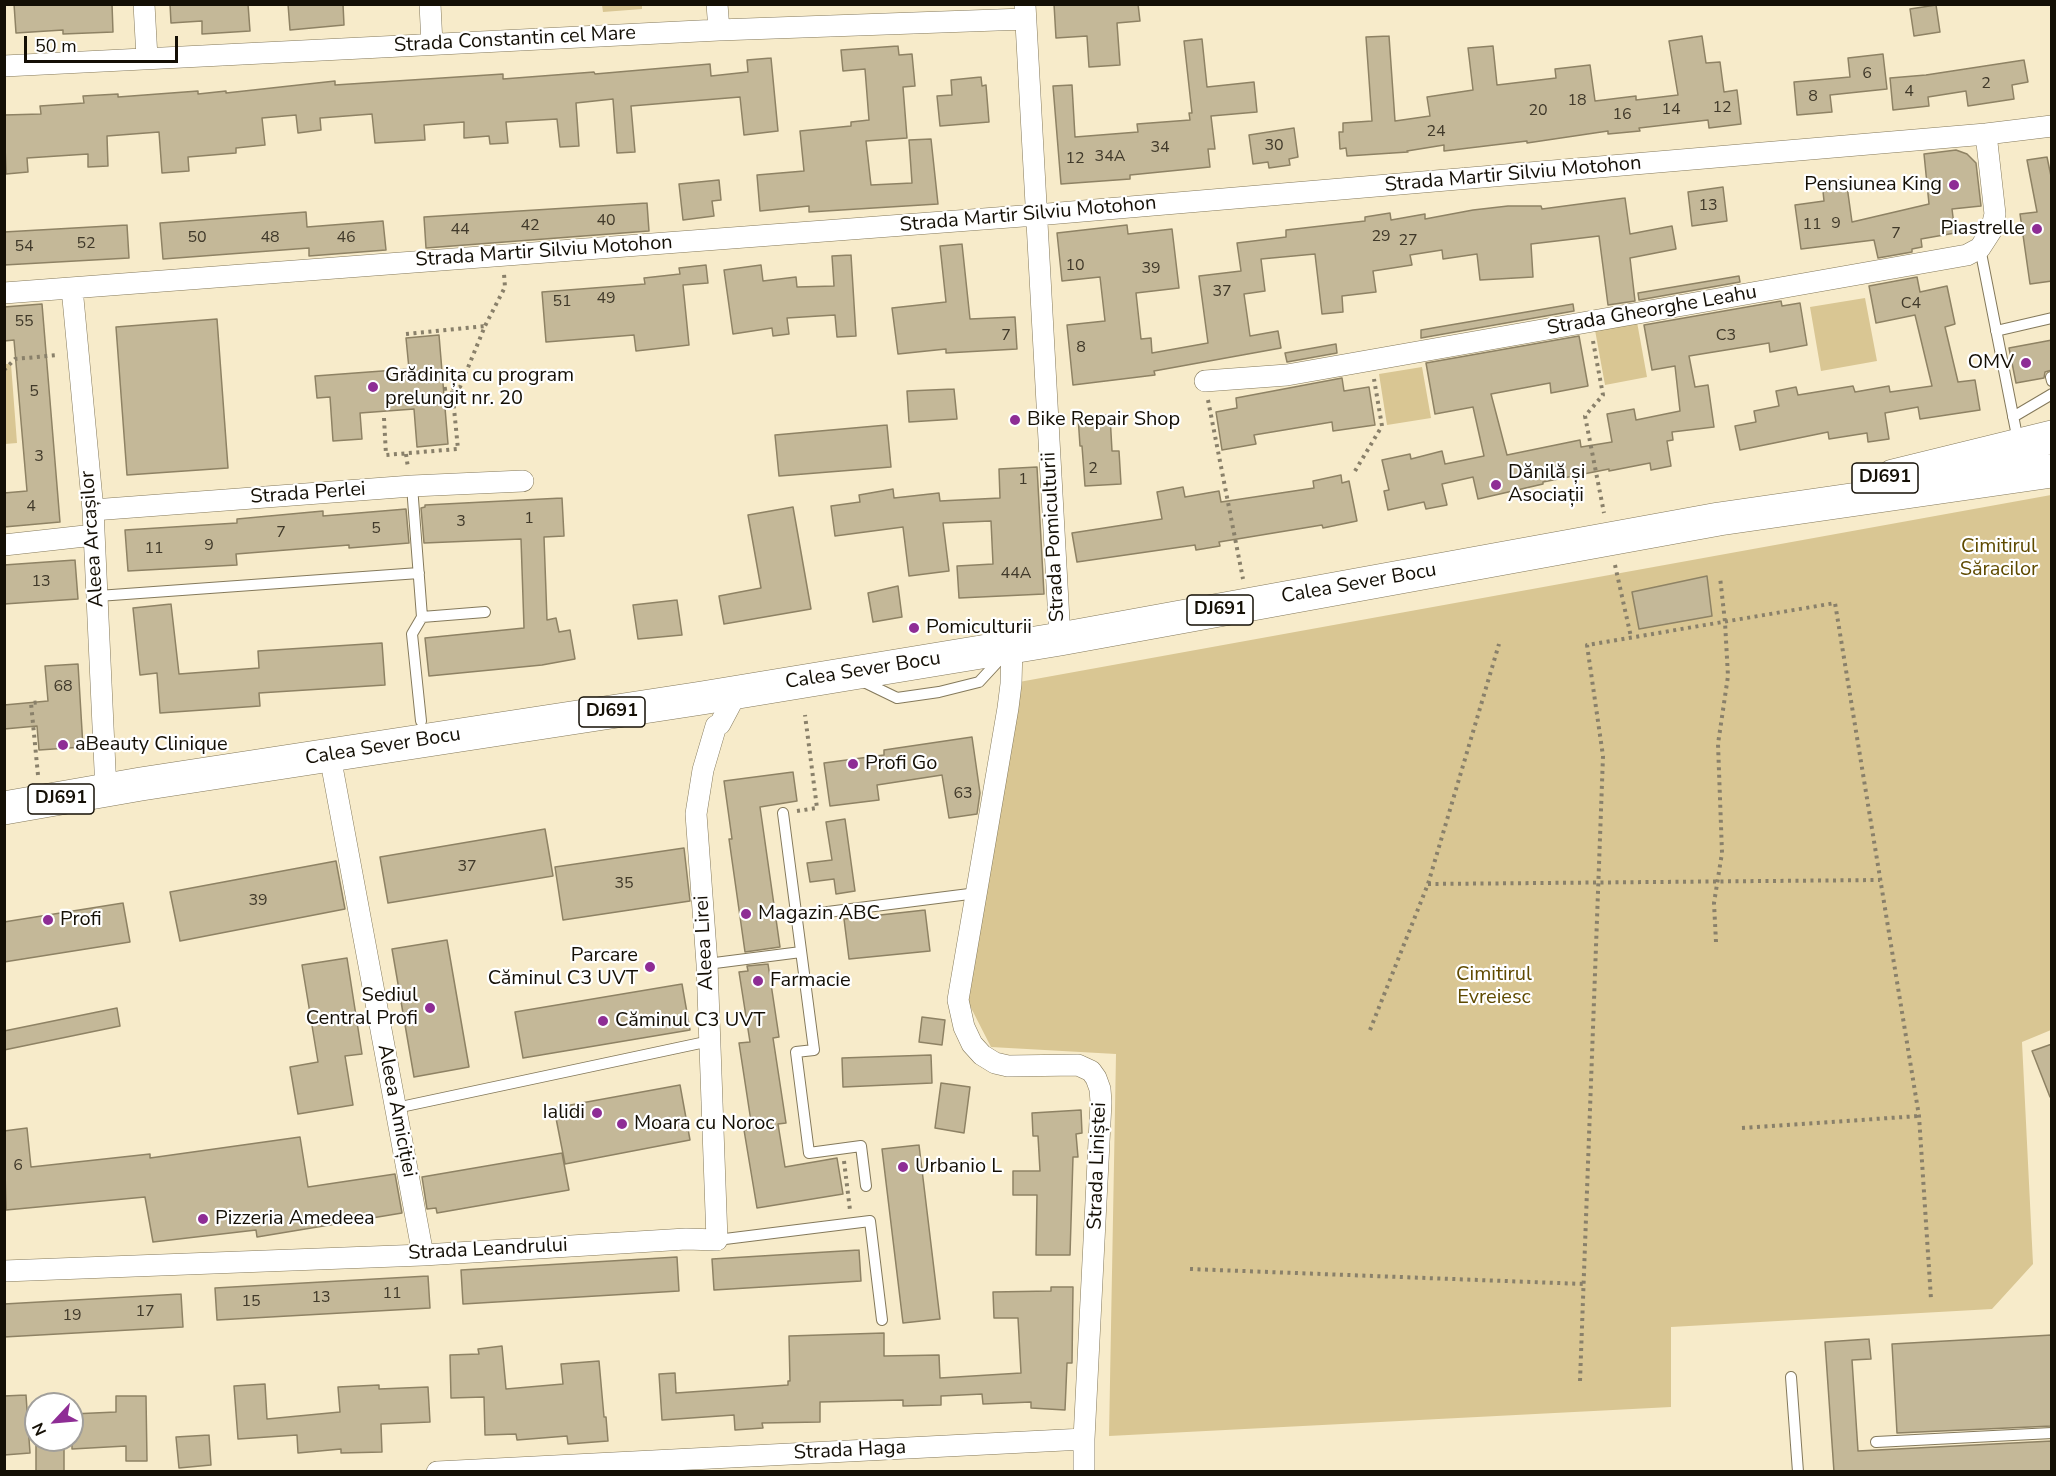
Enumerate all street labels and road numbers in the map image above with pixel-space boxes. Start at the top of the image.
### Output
street label: Strada Constantin cel Mare [393,22,637,58]
street label: Strada Martir Silviu Motohon [1384,152,1642,198]
street label: Strada Martir Silviu Motohon [899,192,1157,238]
street label: Strada Martir Silviu Motohon [415,231,673,273]
street label: Strada Gheorghe Leahu [1545,281,1759,341]
street label: Strada Pomiculturii [1038,451,1070,623]
road number: DJ691 [1852,463,1918,493]
street label: Aleea Arcașilor [76,470,110,608]
street label: Strada Perlei [250,478,366,510]
street label: Calea Sever Bocu [1280,559,1438,609]
road number: DJ691 [1187,595,1253,625]
street label: Calea Sever Bocu [784,647,942,695]
road number: DJ691 [579,697,645,727]
street label: Calea Sever Bocu [304,723,462,771]
road number: DJ691 [28,784,94,814]
street label: Aleea Lirei [691,895,719,991]
street label: Aleea Amiciției [371,1043,421,1179]
street label: Strada Liniștei [1084,1102,1112,1230]
street label: Strada Leandrului [408,1234,568,1266]
street label: Strada Haga [793,1436,907,1466]

